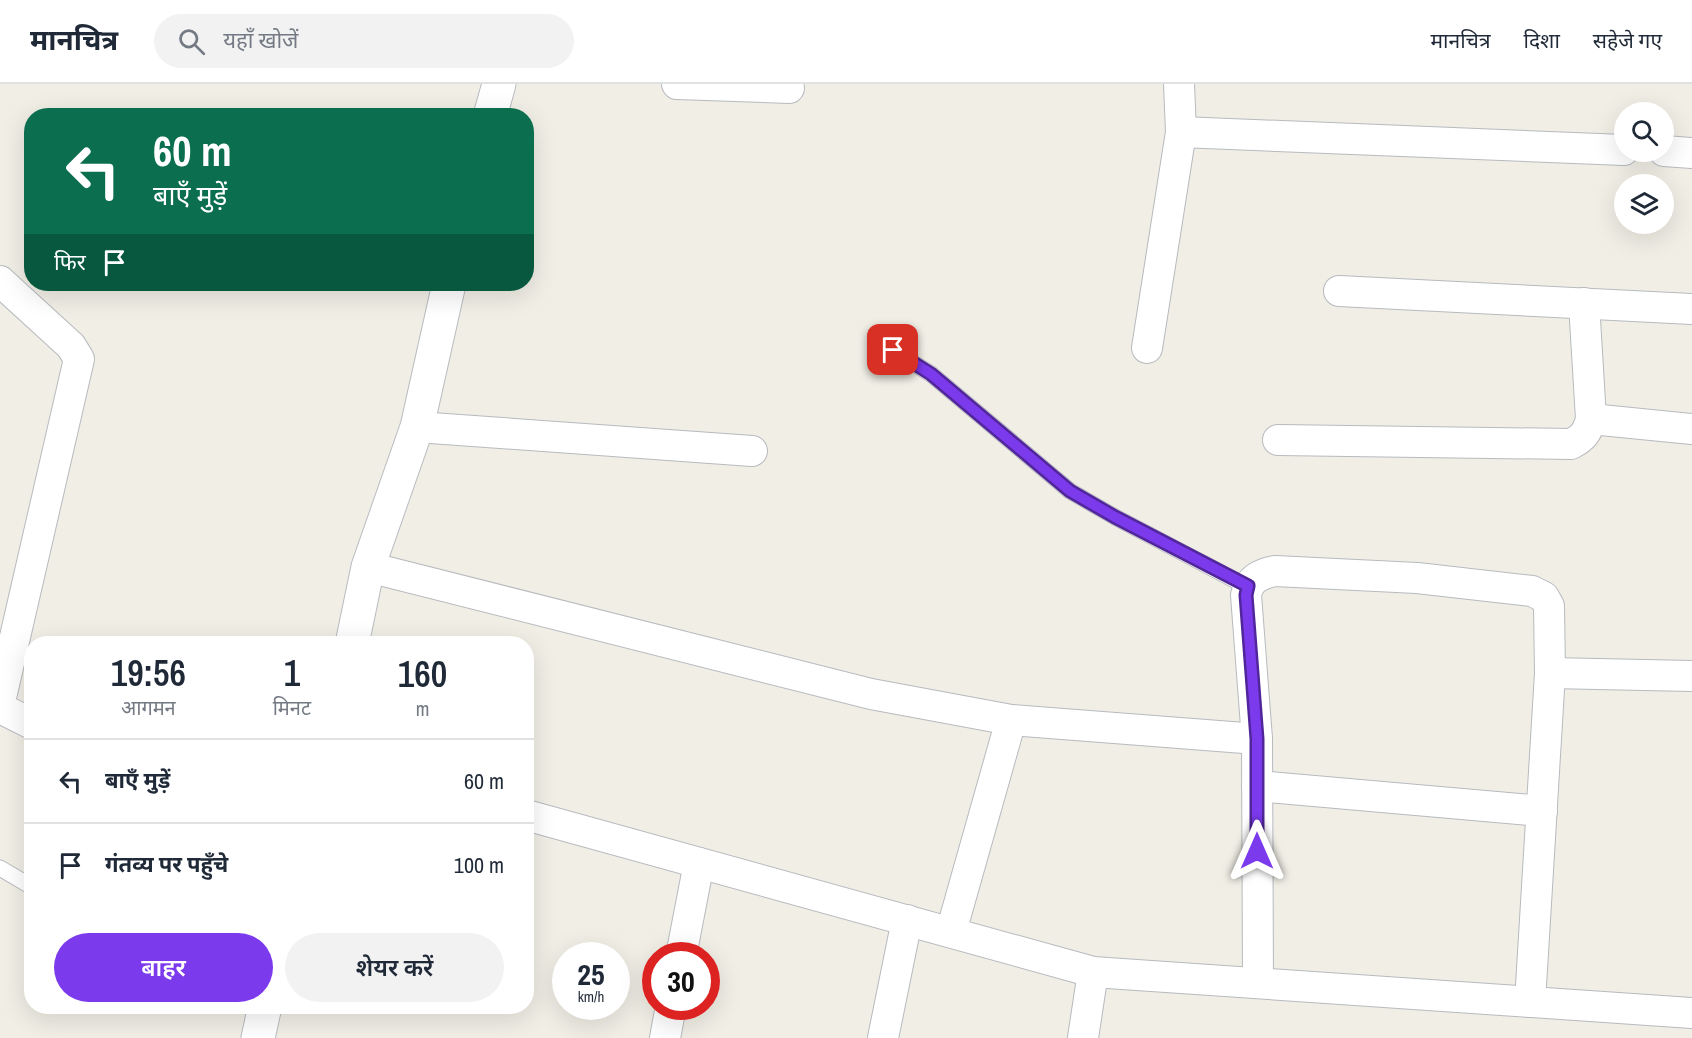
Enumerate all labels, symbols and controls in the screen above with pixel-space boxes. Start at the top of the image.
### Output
search box [154,14,574,68]
text: मानचित्र [30,21,118,59]
icon: search [175,25,208,58]
text: यहाँ खोजें [223,25,298,55]
text: मानचित्र [1431,26,1491,55]
text: दिशा [1524,26,1560,55]
text: सहेजे गए [1593,26,1662,55]
map controls [1614,102,1674,234]
button: search [1614,102,1674,162]
text: 60 m [153,123,232,179]
icon: left [54,132,132,210]
button: layers [1614,174,1674,234]
text: बाएँ मुड़ें [153,177,227,213]
icon: arrive [98,246,131,279]
text: फिर [54,247,86,277]
pin [867,324,918,375]
icon: arrive [876,333,909,366]
text: 19:56 [111,649,186,697]
text: 1 [284,649,300,697]
text: 160 [398,650,447,698]
text: आगमन [121,694,176,721]
text: मिनट [273,694,311,721]
text: m [416,695,429,722]
icon: left [54,765,87,798]
text: बाएँ मुड़ें [105,765,170,795]
text: 60 m [464,766,504,796]
position arrow [1225,819,1289,883]
icon: arrive [54,849,87,882]
text: गंतव्य पर पहुँचे [105,849,228,879]
text: 100 m [454,850,504,880]
button: बाहर [54,933,273,1002]
button: शेयर करें [285,933,504,1002]
speed limit sign: 30 [642,942,720,1020]
text: 25 [577,954,605,994]
text: km/h [578,986,604,1007]

